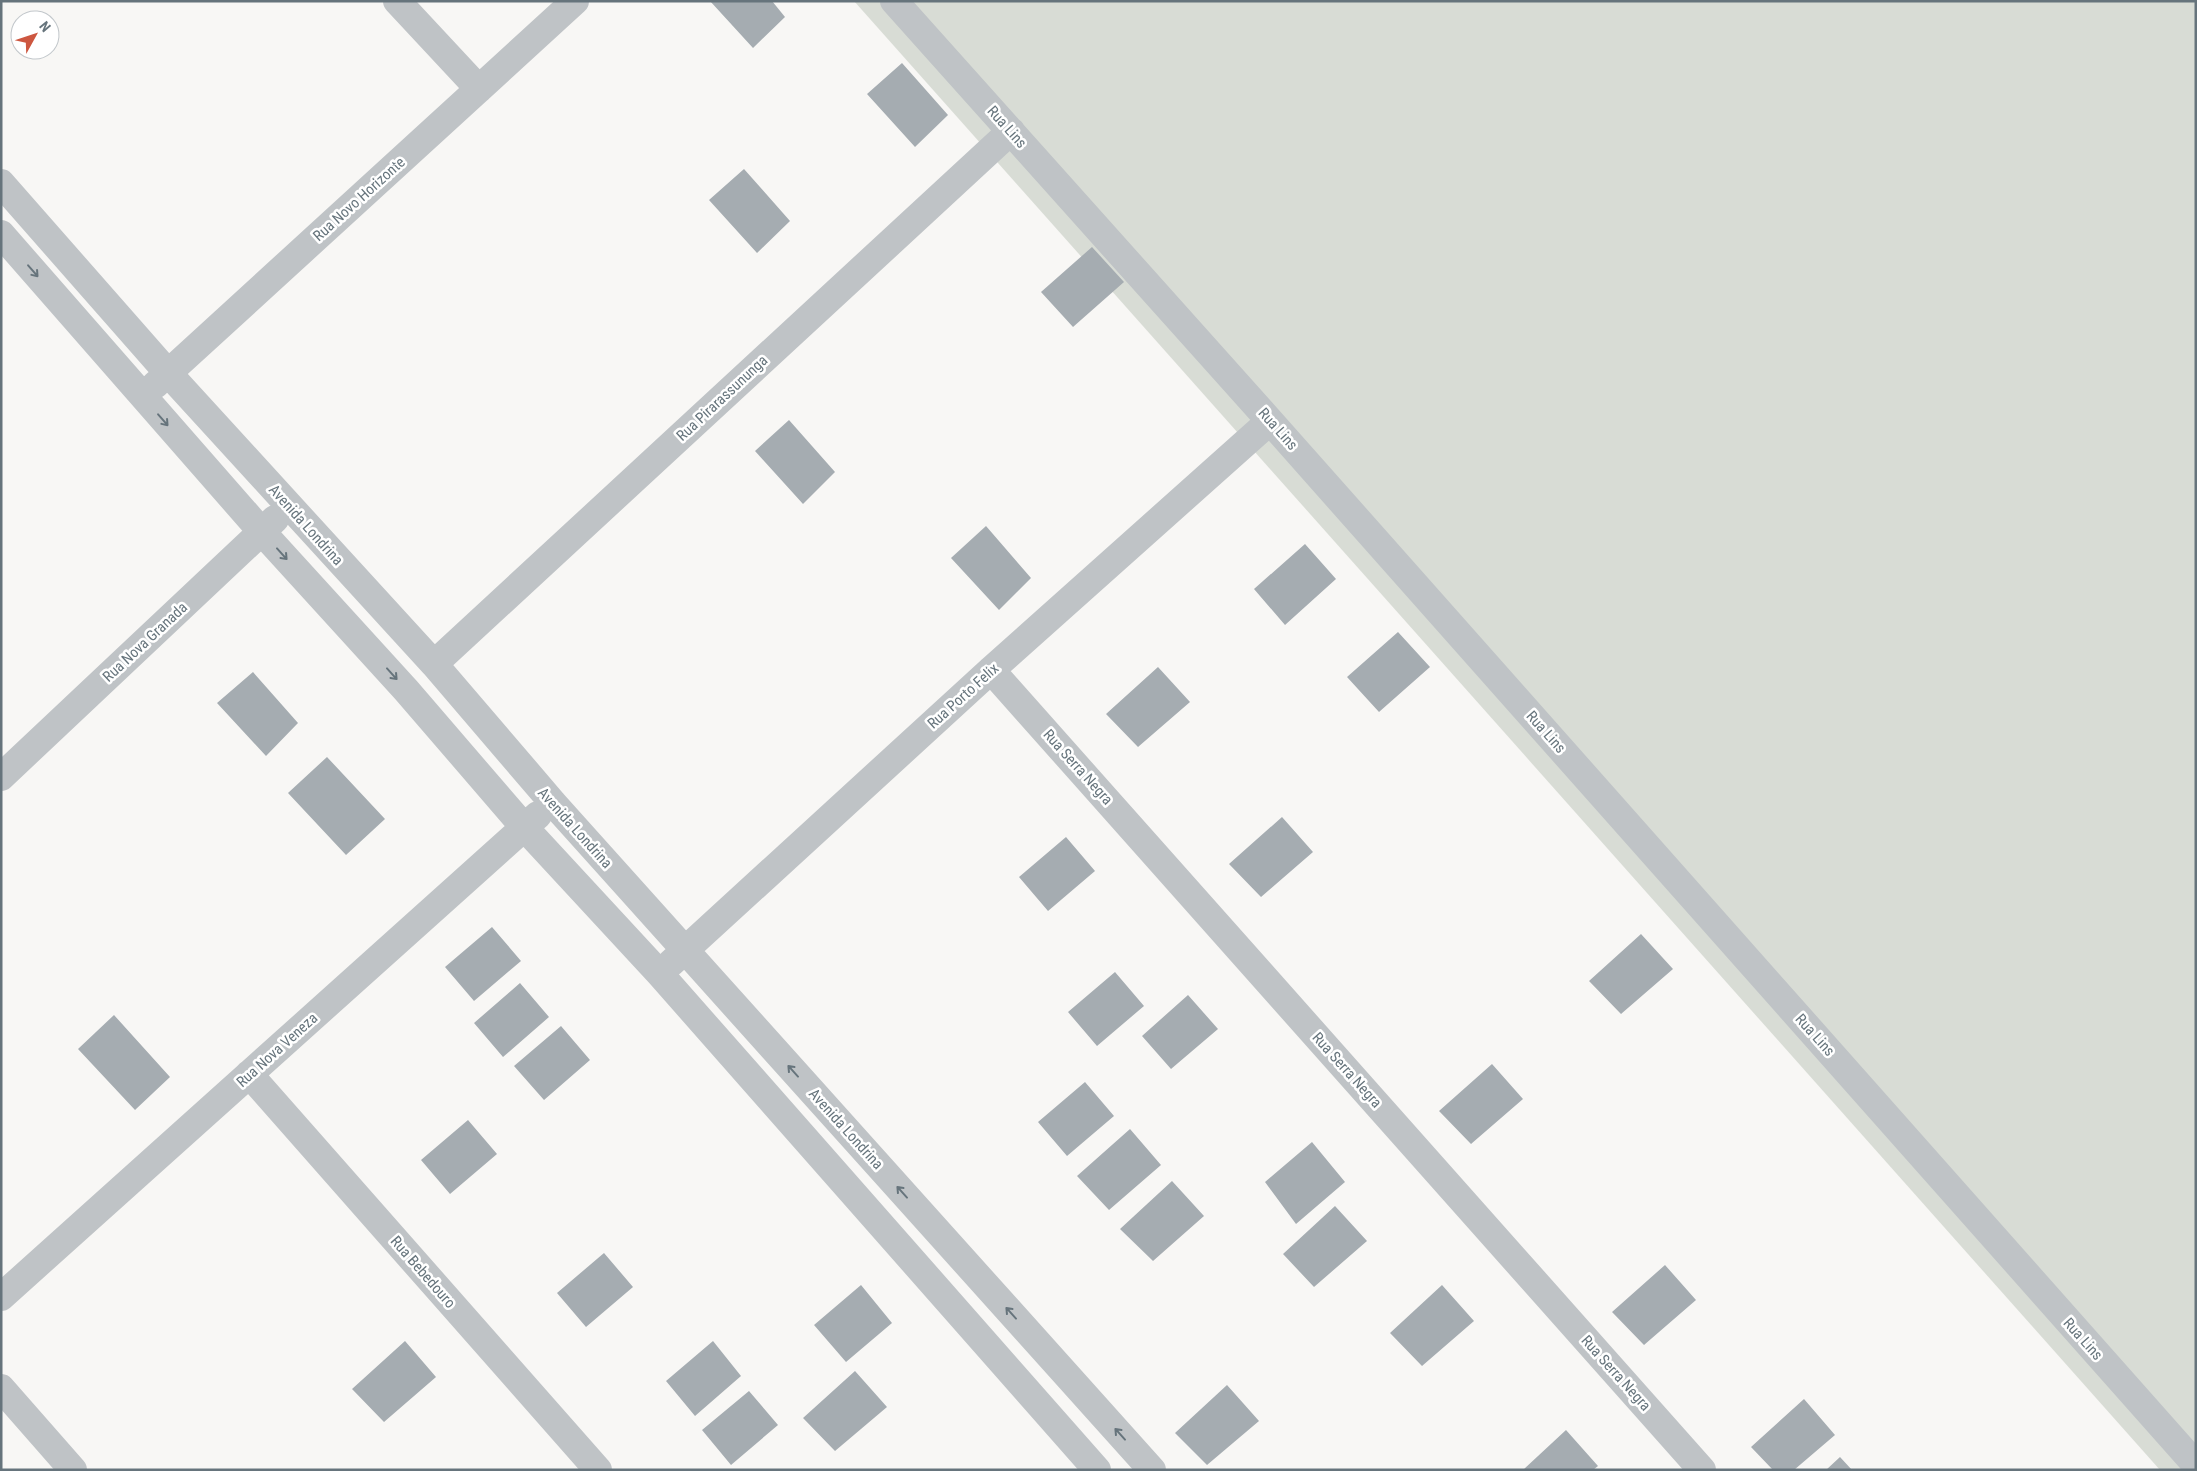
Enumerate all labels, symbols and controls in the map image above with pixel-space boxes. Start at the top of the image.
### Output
north arrow [10,10,60,60]
text: N [36,18,54,35]
street label: Rua Lins [983,102,1031,152]
street label: Rua Novo Horizonte [309,153,409,245]
one-way arrow [27,264,39,277]
street label: Rua Pirarassununga [673,351,771,445]
street label: Rua Lins [1254,404,1302,454]
one-way arrow [157,413,169,426]
street label: Avenida Londrina [265,481,347,569]
one-way arrow [276,548,288,561]
street label: Rua Nova Granada [99,598,191,686]
street label: Rua Porto Felix [924,659,1003,733]
one-way arrow [386,668,398,681]
street label: Rua Lins [1522,707,1570,757]
street label: Rua Serra Negra [1039,726,1117,808]
street label: Avenida Londrina [534,784,616,872]
street label: Rua Nova Veneza [233,1009,321,1091]
street label: Rua Lins [1791,1010,1839,1060]
street label: Rua Serra Negra [1308,1029,1386,1111]
one-way arrow [788,1065,799,1078]
street label: Avenida Londrina [805,1085,887,1173]
one-way arrow [896,1186,908,1199]
street label: Rua Bebedouro [387,1232,459,1312]
one-way arrow [1005,1306,1017,1319]
street label: Rua Lins [2059,1314,2107,1364]
street label: Rua Serra Negra [1577,1332,1655,1414]
one-way arrow [1114,1427,1126,1440]

